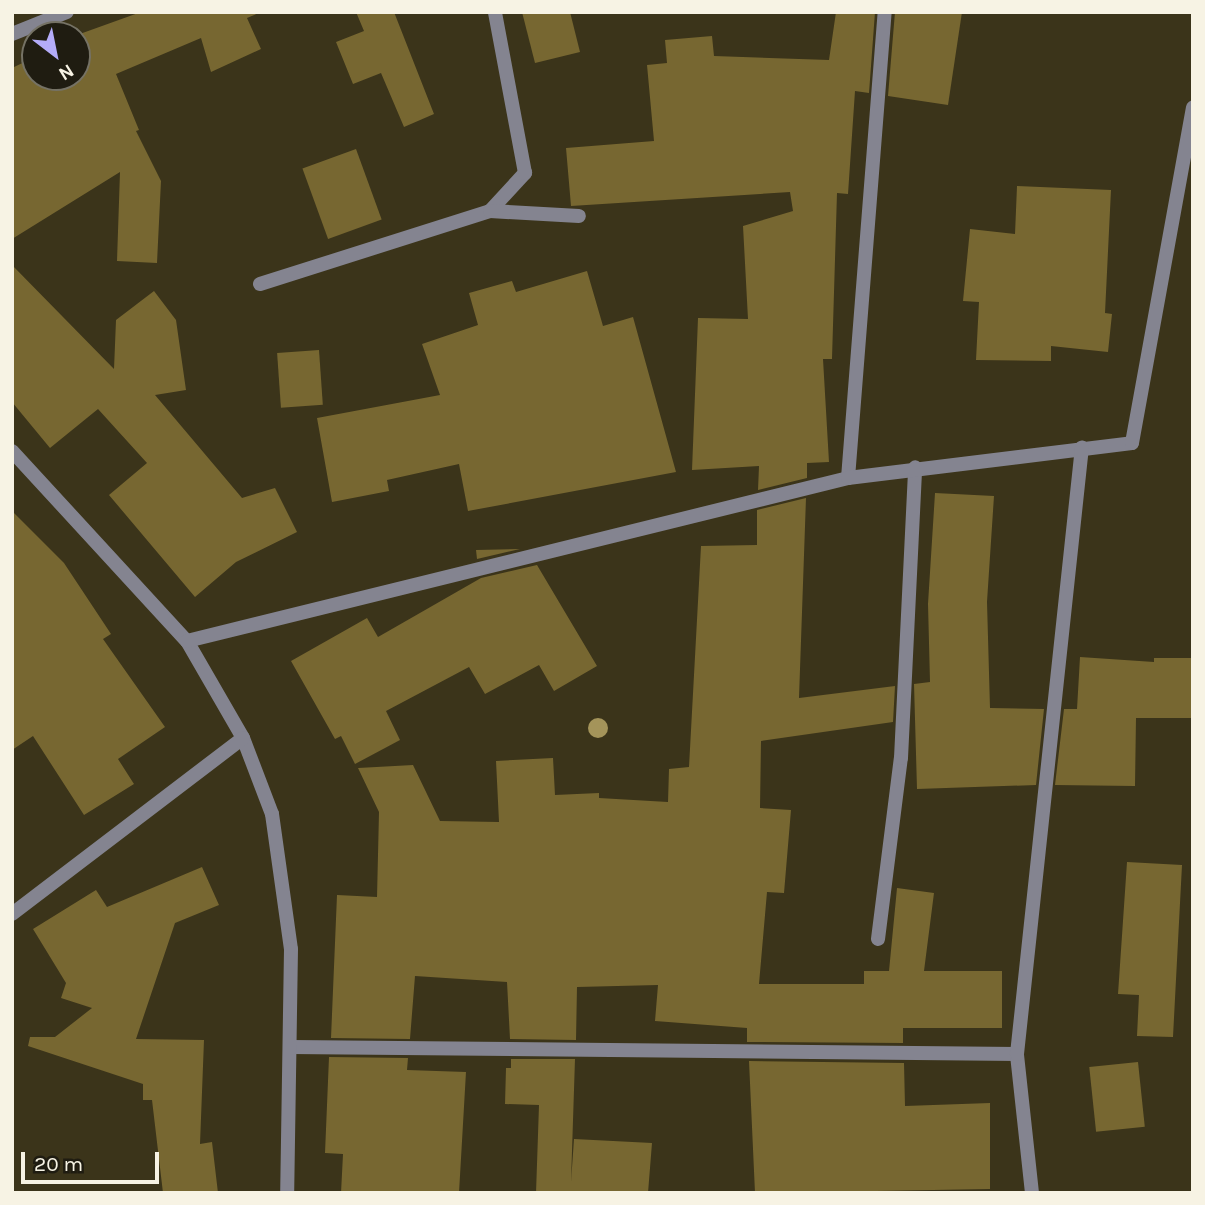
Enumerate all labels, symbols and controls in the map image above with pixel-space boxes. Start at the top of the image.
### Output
north arrow [21,21,91,91]
text: N [54,59,78,85]
scale bar [24,1138,163,1182]
text: 20 m [34,1152,83,1176]

